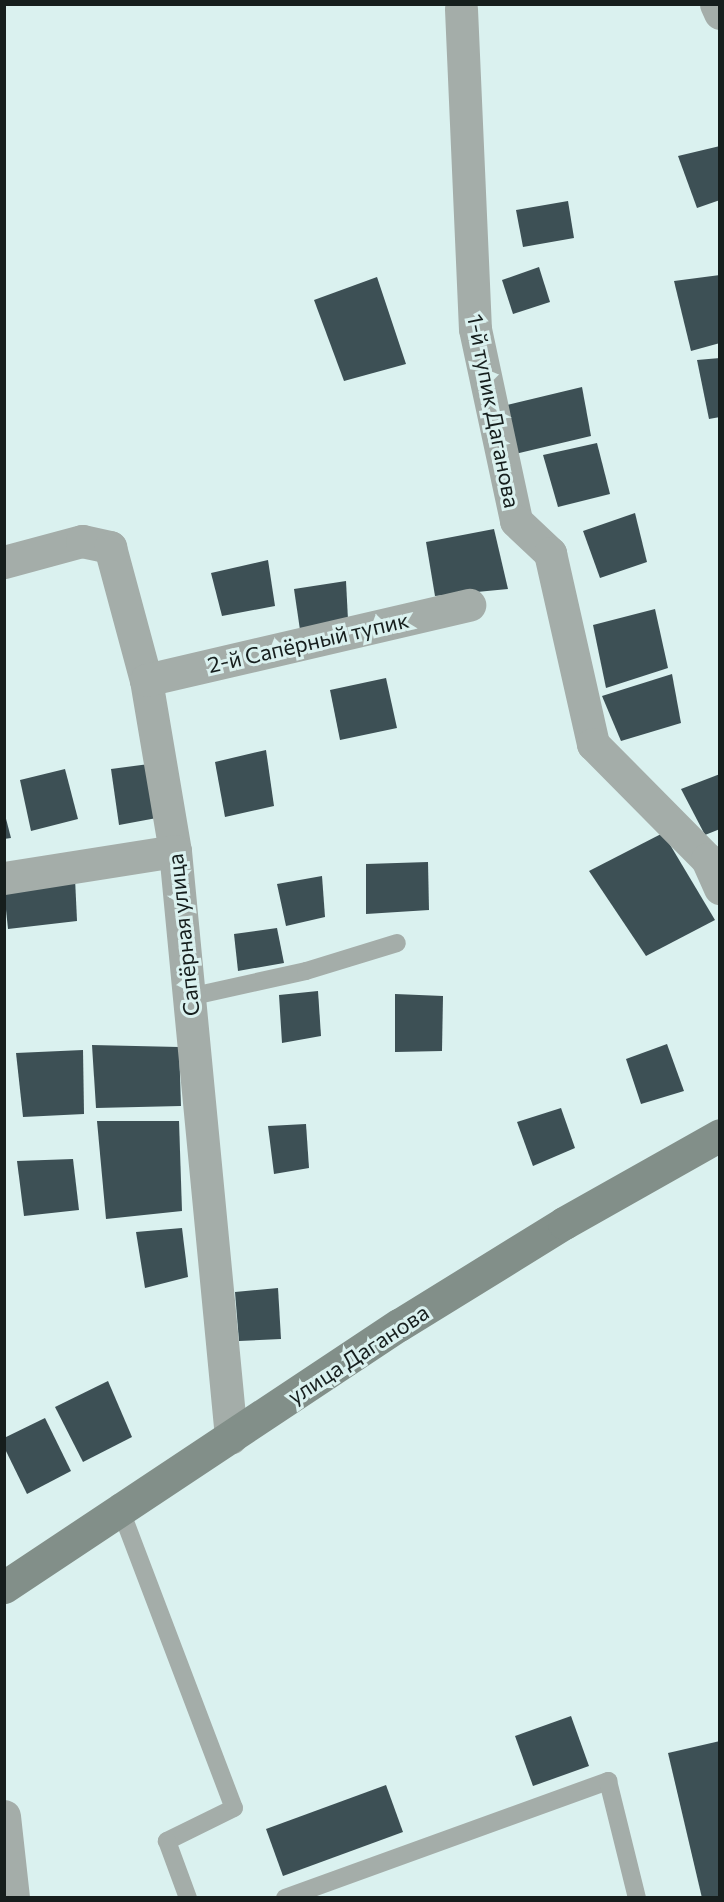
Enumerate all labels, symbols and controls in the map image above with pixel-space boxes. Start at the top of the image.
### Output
street label: 1-й тупик Даганова [462,312,526,510]
street label: 2-й Сапёрный тупик [205,606,411,678]
street label: Сапёрная улица [161,852,205,1018]
street label: улица Даганова [283,1299,433,1409]

